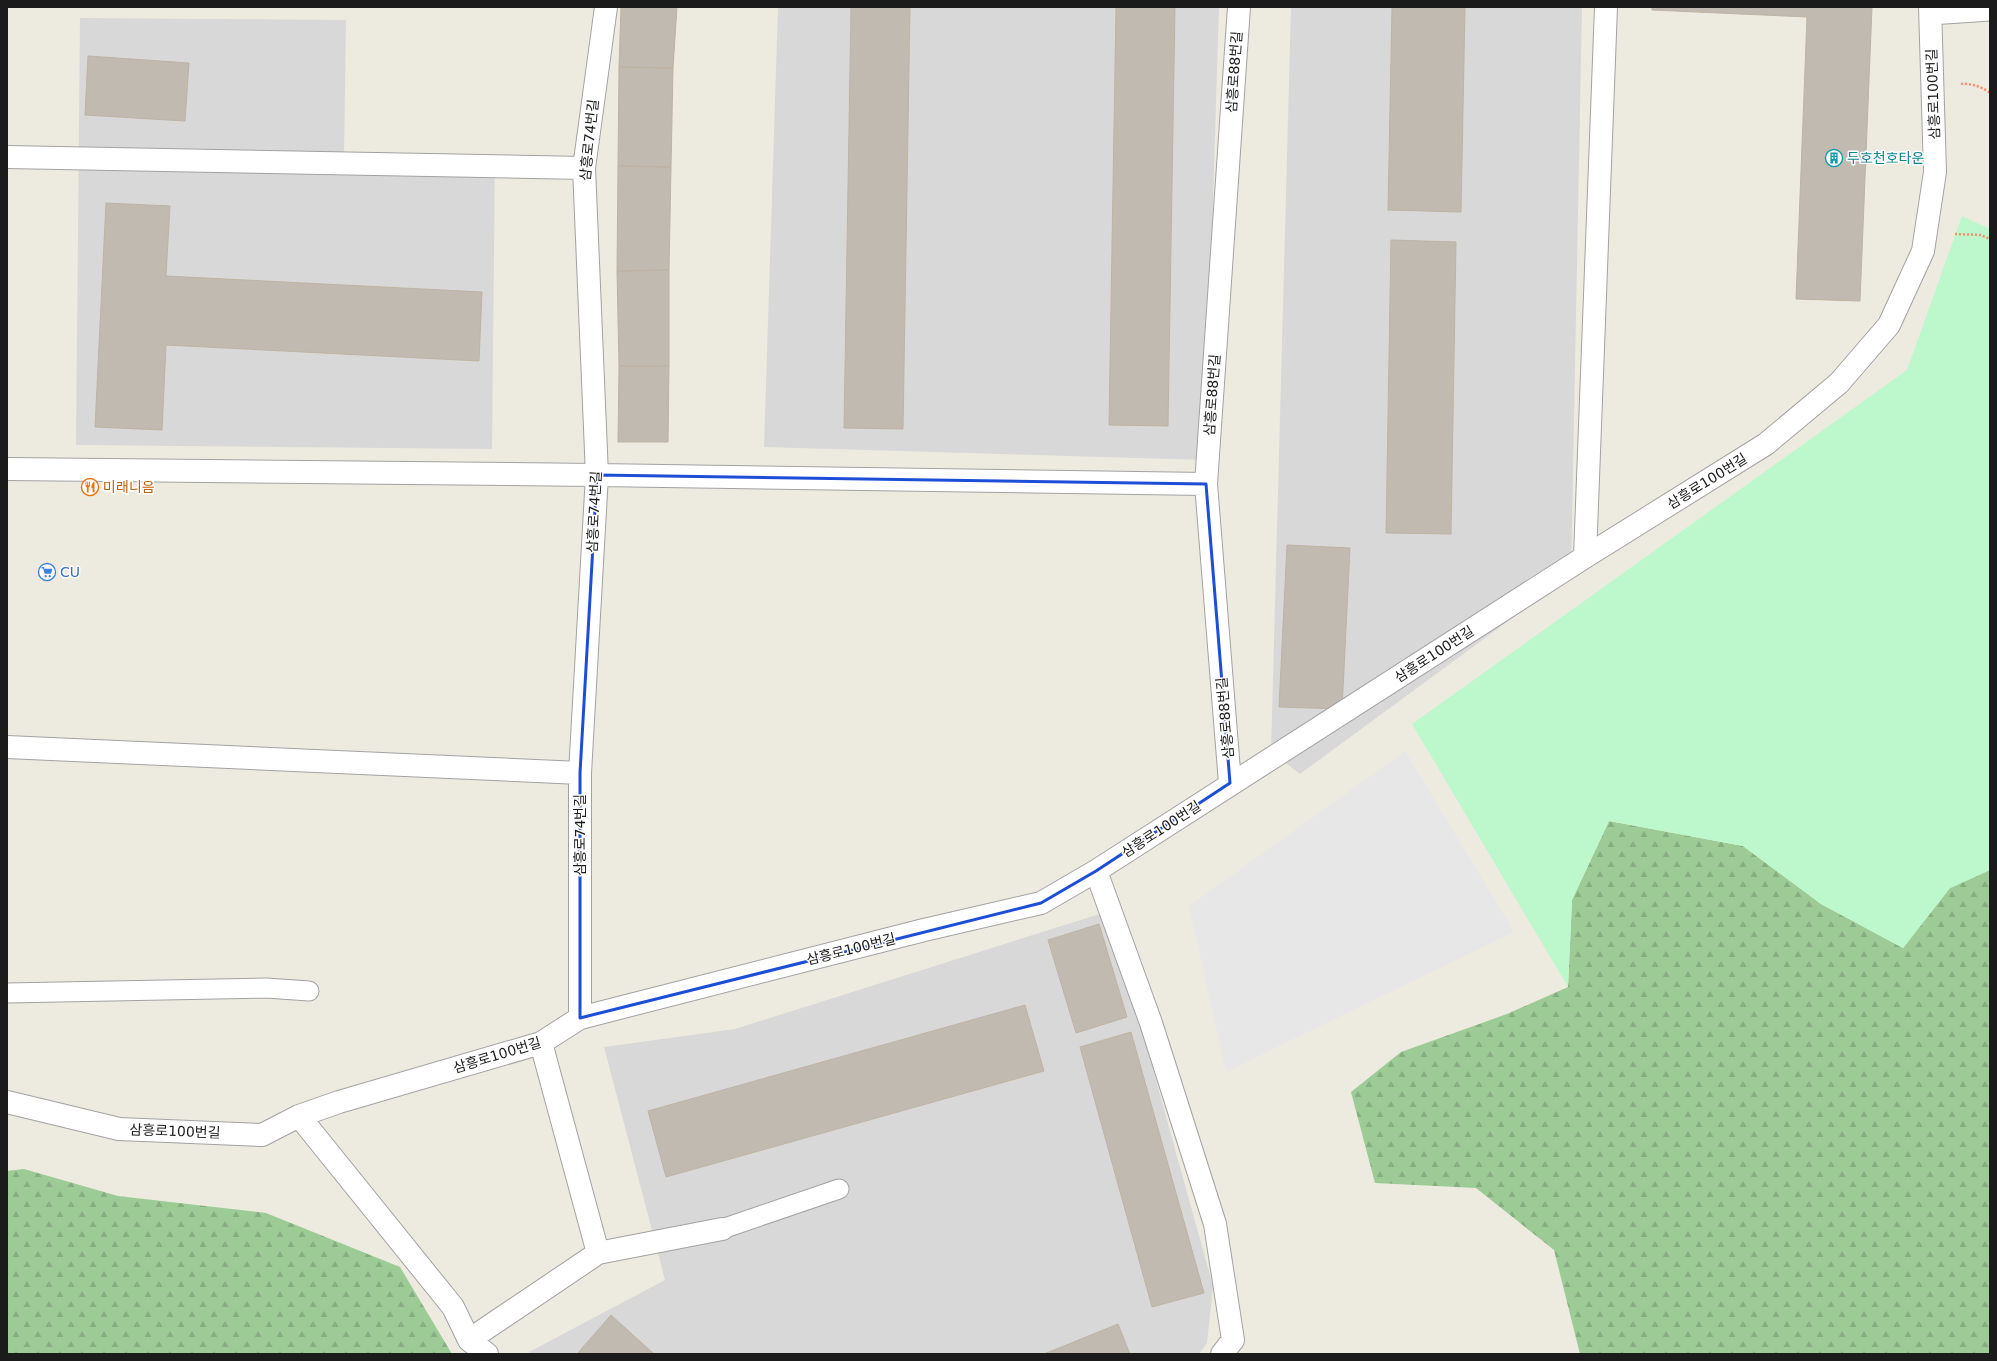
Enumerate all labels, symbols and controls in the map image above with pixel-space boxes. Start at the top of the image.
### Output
street label: 삼흥로88번길 [1223,30,1245,114]
street label: 삼흥로100번길 [1923,48,1943,140]
street label: 삼흥로74번길 [577,98,601,182]
building icon: 두호천호타운 [1824,148,1844,168]
place label: 두호천호타운 [1847,150,1924,166]
street label: 삼흥로88번길 [1201,353,1223,437]
street label: 삼흥로100번길 [1664,450,1750,512]
street label: 삼흥로74번길 [584,471,604,553]
restaurant icon: 미래니음 [80,477,100,497]
place label: 미래니음 [103,479,155,495]
supermarket icon: CU [37,562,57,582]
place label: CU [60,564,80,580]
street label: 삼흥로100번길 [1391,622,1477,686]
street label: 삼흥로88번길 [1213,676,1237,760]
street label: 삼흥로74번길 [572,794,588,876]
street label: 삼흥로100번길 [1118,797,1204,861]
street label: 삼흥로100번길 [805,930,897,968]
street label: 삼흥로100번길 [451,1034,543,1076]
street label: 삼흥로100번길 [129,1121,221,1141]

